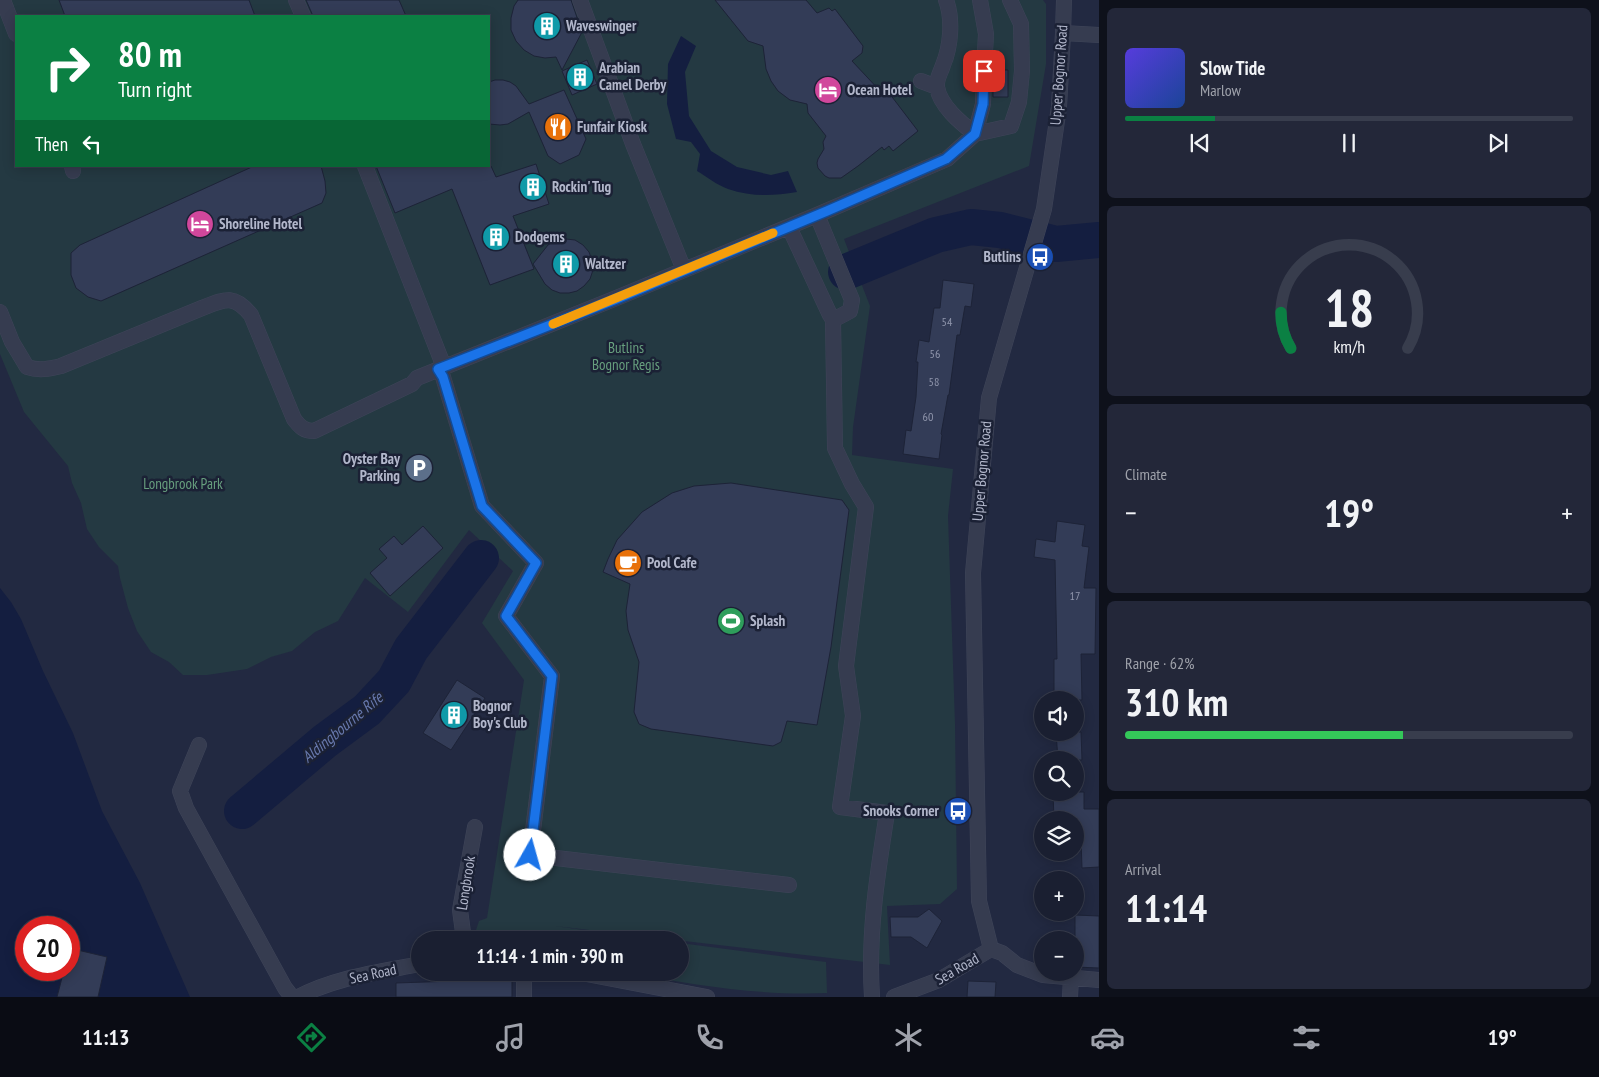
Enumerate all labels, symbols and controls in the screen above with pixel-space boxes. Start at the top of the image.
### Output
building icon: Waveswinger [532,11,562,41]
place label: Waveswinger [565,16,637,35]
street label: Upper Bognor Road [1046,24,1071,126]
text: 80 m [118,31,182,77]
icon: right [35,35,100,100]
pin [963,50,1005,92]
text: Slow Tide [1200,56,1265,80]
icon: arrive [970,57,998,85]
place label: Arabian Camel Derby [598,58,667,94]
building icon: Arabian Camel Derby [565,62,595,92]
text: Turn right [118,75,192,103]
hotel icon: Ocean Hotel [813,75,843,105]
place label: Ocean Hotel [847,80,912,99]
text: Marlow [1200,80,1241,100]
restaurant icon: Funfair Kiosk [543,112,573,142]
place label: Funfair Kiosk [577,117,648,136]
icon: previous [1186,129,1214,157]
icon: pause [1335,129,1363,157]
icon: next [1484,129,1512,157]
icon: left [78,130,106,158]
text: Then [35,132,68,156]
building icon: Rockin' Tug [518,172,548,202]
place label: Rockin' Tug [552,177,611,196]
hotel icon: Shoreline Hotel [185,209,215,239]
place label: Shoreline Hotel [219,214,303,233]
building icon: Dodgems [481,222,511,252]
place label: Dodgems [515,227,565,246]
bus stop icon: Butlins [1025,242,1055,272]
place label: Butlins [984,247,1021,266]
building icon: Waltzer [551,249,581,279]
place label: Waltzer [584,254,626,273]
text: 18 [1324,274,1374,341]
house number: 54 [942,314,953,329]
text: km/h [1333,335,1365,358]
park label: Butlins Bognor Regis [592,338,660,374]
house number: 56 [930,346,940,361]
house number: 58 [929,374,939,389]
house number: 60 [923,409,933,424]
street label: Upper Bognor Road [968,420,995,522]
place label: Oyster Bay Parking [343,449,401,485]
parking icon: Oyster Bay Parking [404,453,434,483]
text: Climate [1125,464,1167,484]
park label: Longbrook Park [143,474,223,493]
text: 19° [1324,488,1374,537]
text: − [1125,494,1137,531]
text: + [1561,494,1573,531]
cafe icon: Pool Cafe [613,548,643,578]
place label: Pool Cafe [647,553,697,572]
house number: 17 [1070,588,1080,603]
sports icon: Splash [716,606,746,636]
place label: Splash [750,611,785,630]
text: Range · 62% [1125,653,1194,673]
text: 310 km [1125,677,1228,726]
water label: Aldingbourne Rife [297,686,388,767]
map controls [1034,691,1084,981]
button: sound [1034,691,1084,741]
place label: Bognor Boy's Club [473,696,528,732]
building icon: Bognor Boy's Club [439,700,469,730]
button: search [1034,751,1084,801]
bus stop icon: Snooks Corner [943,796,973,826]
place label: Snooks Corner [863,801,940,820]
button: layers [1034,811,1084,861]
position arrow [503,828,555,880]
street label: Longbrook [452,854,479,911]
text: Arrival [1125,859,1161,879]
button: + [1034,871,1084,921]
text: 11:14 [1125,883,1207,932]
speed limit sign: 20 [15,916,80,981]
button: − [1034,931,1084,981]
text: 11:14 · 1 min · 390 m [477,944,623,968]
street label: Sea Road [931,948,982,989]
street label: Sea Road [348,959,398,988]
icon: directions [294,1020,329,1055]
icon: music [493,1020,528,1055]
icon: phone [692,1020,727,1055]
icon: climate [891,1020,926,1055]
icon: car [1090,1020,1125,1055]
icon: filters [1289,1020,1324,1055]
text: 11:13 [82,1023,130,1051]
text: 19° [1488,1023,1517,1051]

